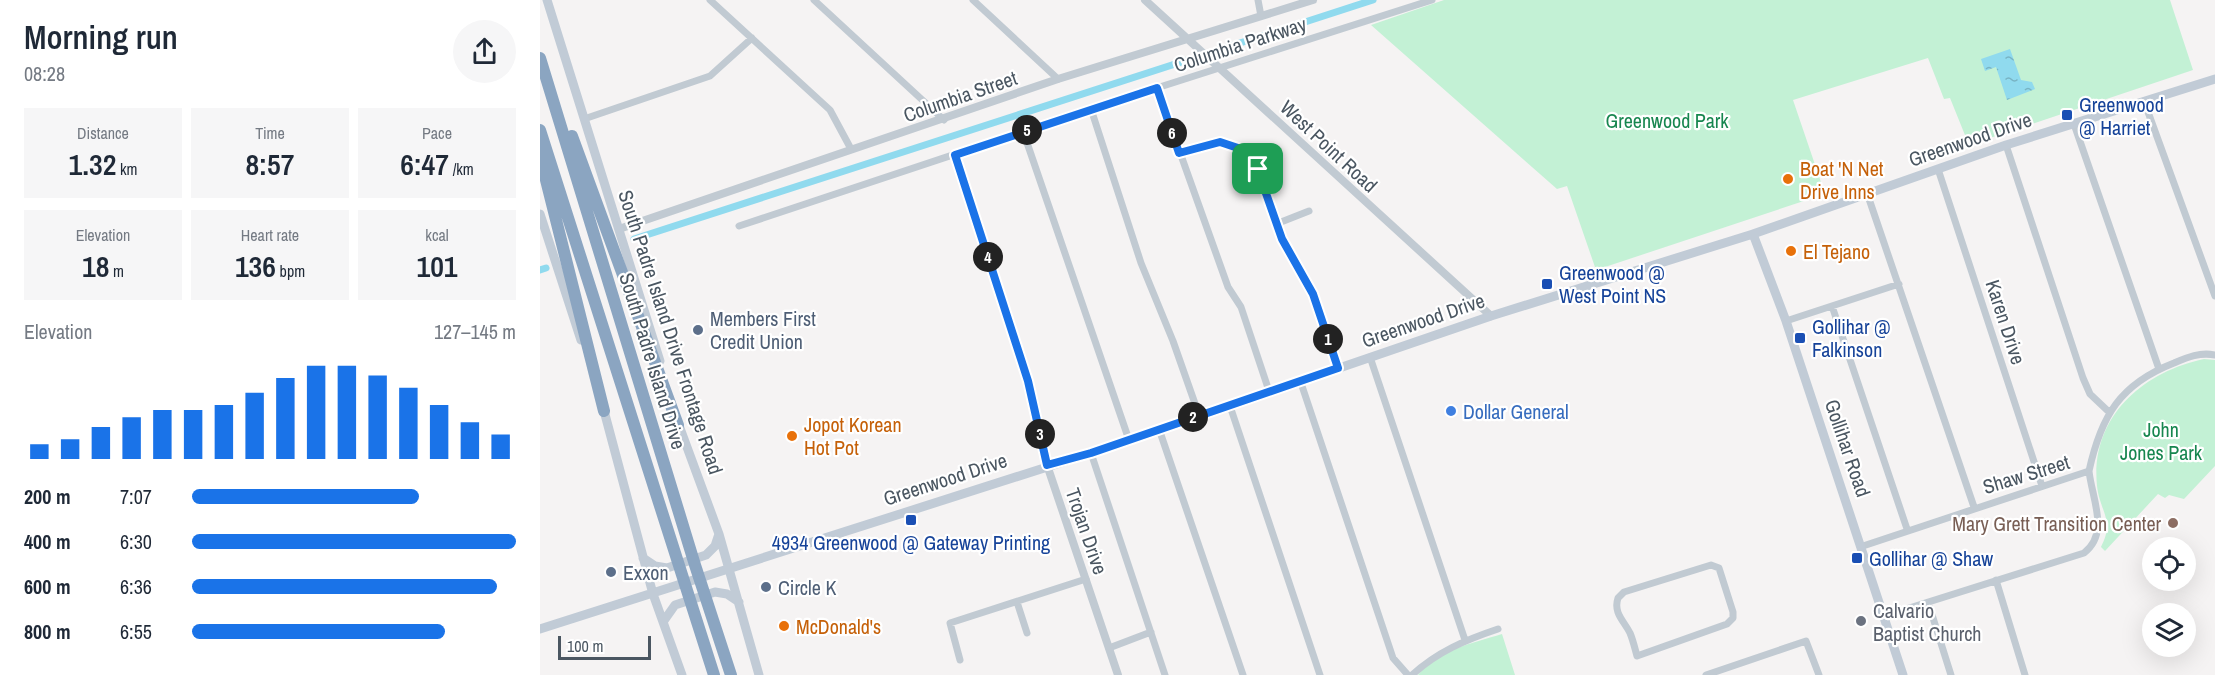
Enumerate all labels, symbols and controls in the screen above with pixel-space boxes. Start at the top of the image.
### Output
street label: Columbia Parkway [1170,10,1310,78]
text: Morning run [24,15,178,59]
button: share [453,20,516,83]
text: 08:28 [24,60,65,87]
street label: Columbia Street [900,64,1021,128]
place label: Greenwood @ Harriet [2079,91,2164,141]
street label: West Point Road [1275,94,1383,198]
street label: Greenwood Drive [1905,105,2035,173]
park label: Greenwood Park [1605,107,1729,134]
marker: Greenwood @ Harriet [2060,108,2074,122]
pin: 5 [1012,115,1042,145]
pin: 6 [1157,118,1187,148]
text: 5 [1023,119,1031,141]
text: Distance [77,122,129,144]
text: Time [255,122,285,144]
text: Pace [422,122,452,144]
text: 6 [1168,122,1176,144]
pin [1232,143,1283,194]
text: 1.32 [68,144,116,184]
text: 8:57 [246,144,294,184]
text: 6:47 [400,144,449,184]
icon: arrive [1241,152,1274,185]
place label: Boat 'N Net Drive Inns [1800,155,1884,205]
text: km [116,158,138,180]
text: /km [449,158,474,180]
marker: Boat 'N Net Drive Inns [1781,172,1795,186]
street label: South Padre Island Drive Frontage Road [614,187,728,477]
text: Elevation [76,224,130,246]
text: Heart rate [241,224,299,246]
text: kcal [425,224,449,246]
place label: El Tejano [1803,238,1870,265]
pin: 4 [973,242,1003,272]
marker: El Tejano [1784,244,1798,258]
text: 18 [82,246,109,286]
text: 136 [235,246,276,286]
text: 101 [416,246,458,286]
text: 4 [984,246,992,268]
place label: Greenwood @ West Point NS [1559,259,1666,309]
text: m [109,260,124,282]
text: bpm [276,260,305,282]
street label: South Padre Island Drive [615,270,691,452]
street label: Karen Drive [1980,276,2032,368]
marker: Greenwood @ West Point NS [1540,277,1554,291]
street label: Greenwood Drive [1358,286,1488,354]
place label: Members First Credit Union [710,305,816,355]
place label: Gollihar @ Falkinson [1812,313,1891,363]
text: Elevation [24,318,92,345]
text: 127–145 m [434,318,516,345]
marker: Members First Credit Union [691,323,705,337]
pin: 1 [1313,324,1343,354]
text: 1 [1324,328,1332,350]
marker: Gollihar @ Falkinson [1793,331,1807,345]
street label: Gollihar Road [1819,396,1877,500]
place label: Dollar General [1463,398,1569,425]
pin: 2 [1178,402,1208,432]
marker: Dollar General [1444,404,1458,418]
text: 2 [1189,406,1197,428]
place label: Jopot Korean Hot Pot [804,411,902,461]
park label: John Jones Park [2120,416,2203,466]
pin: 3 [1025,419,1055,449]
text: 3 [1036,423,1044,445]
marker: Jopot Korean Hot Pot [785,429,799,443]
street label: Greenwood Drive [880,446,1010,512]
street label: Shaw Street [1979,448,2073,500]
text: 200 m [24,483,71,510]
text: 7:07 [120,483,152,510]
street label: Trojan Drive [1060,484,1114,578]
place label: Mary Grett Transition Center [1952,510,2162,537]
marker: 4934 Greenwood @ Gateway Printing [904,513,918,527]
marker: Mary Grett Transition Center [2166,516,2180,530]
text: 400 m [24,528,71,555]
text: 6:30 [120,528,152,555]
place label: 4934 Greenwood @ Gateway Printing [772,529,1050,556]
map controls [2142,537,2196,657]
button: locate [2142,537,2196,591]
place label: Gollihar @ Shaw [1869,545,1993,572]
marker: Gollihar @ Shaw [1850,551,1864,565]
place label: Exxon [623,559,669,586]
marker: Exxon [604,565,618,579]
text: 600 m [24,573,71,600]
text: 6:36 [120,573,152,600]
place label: Circle K [778,574,836,601]
marker: Circle K [759,580,773,594]
place label: Calvario Baptist Church [1873,597,1981,647]
button: layers [2142,603,2196,657]
place label: McDonald's [796,613,881,640]
marker: Calvario Baptist Church [1854,614,1868,628]
text: 800 m [24,618,71,645]
text: 6:55 [120,618,152,645]
marker: McDonald's [777,619,791,633]
scale bar [558,633,651,660]
text: 100 m [567,635,603,657]

